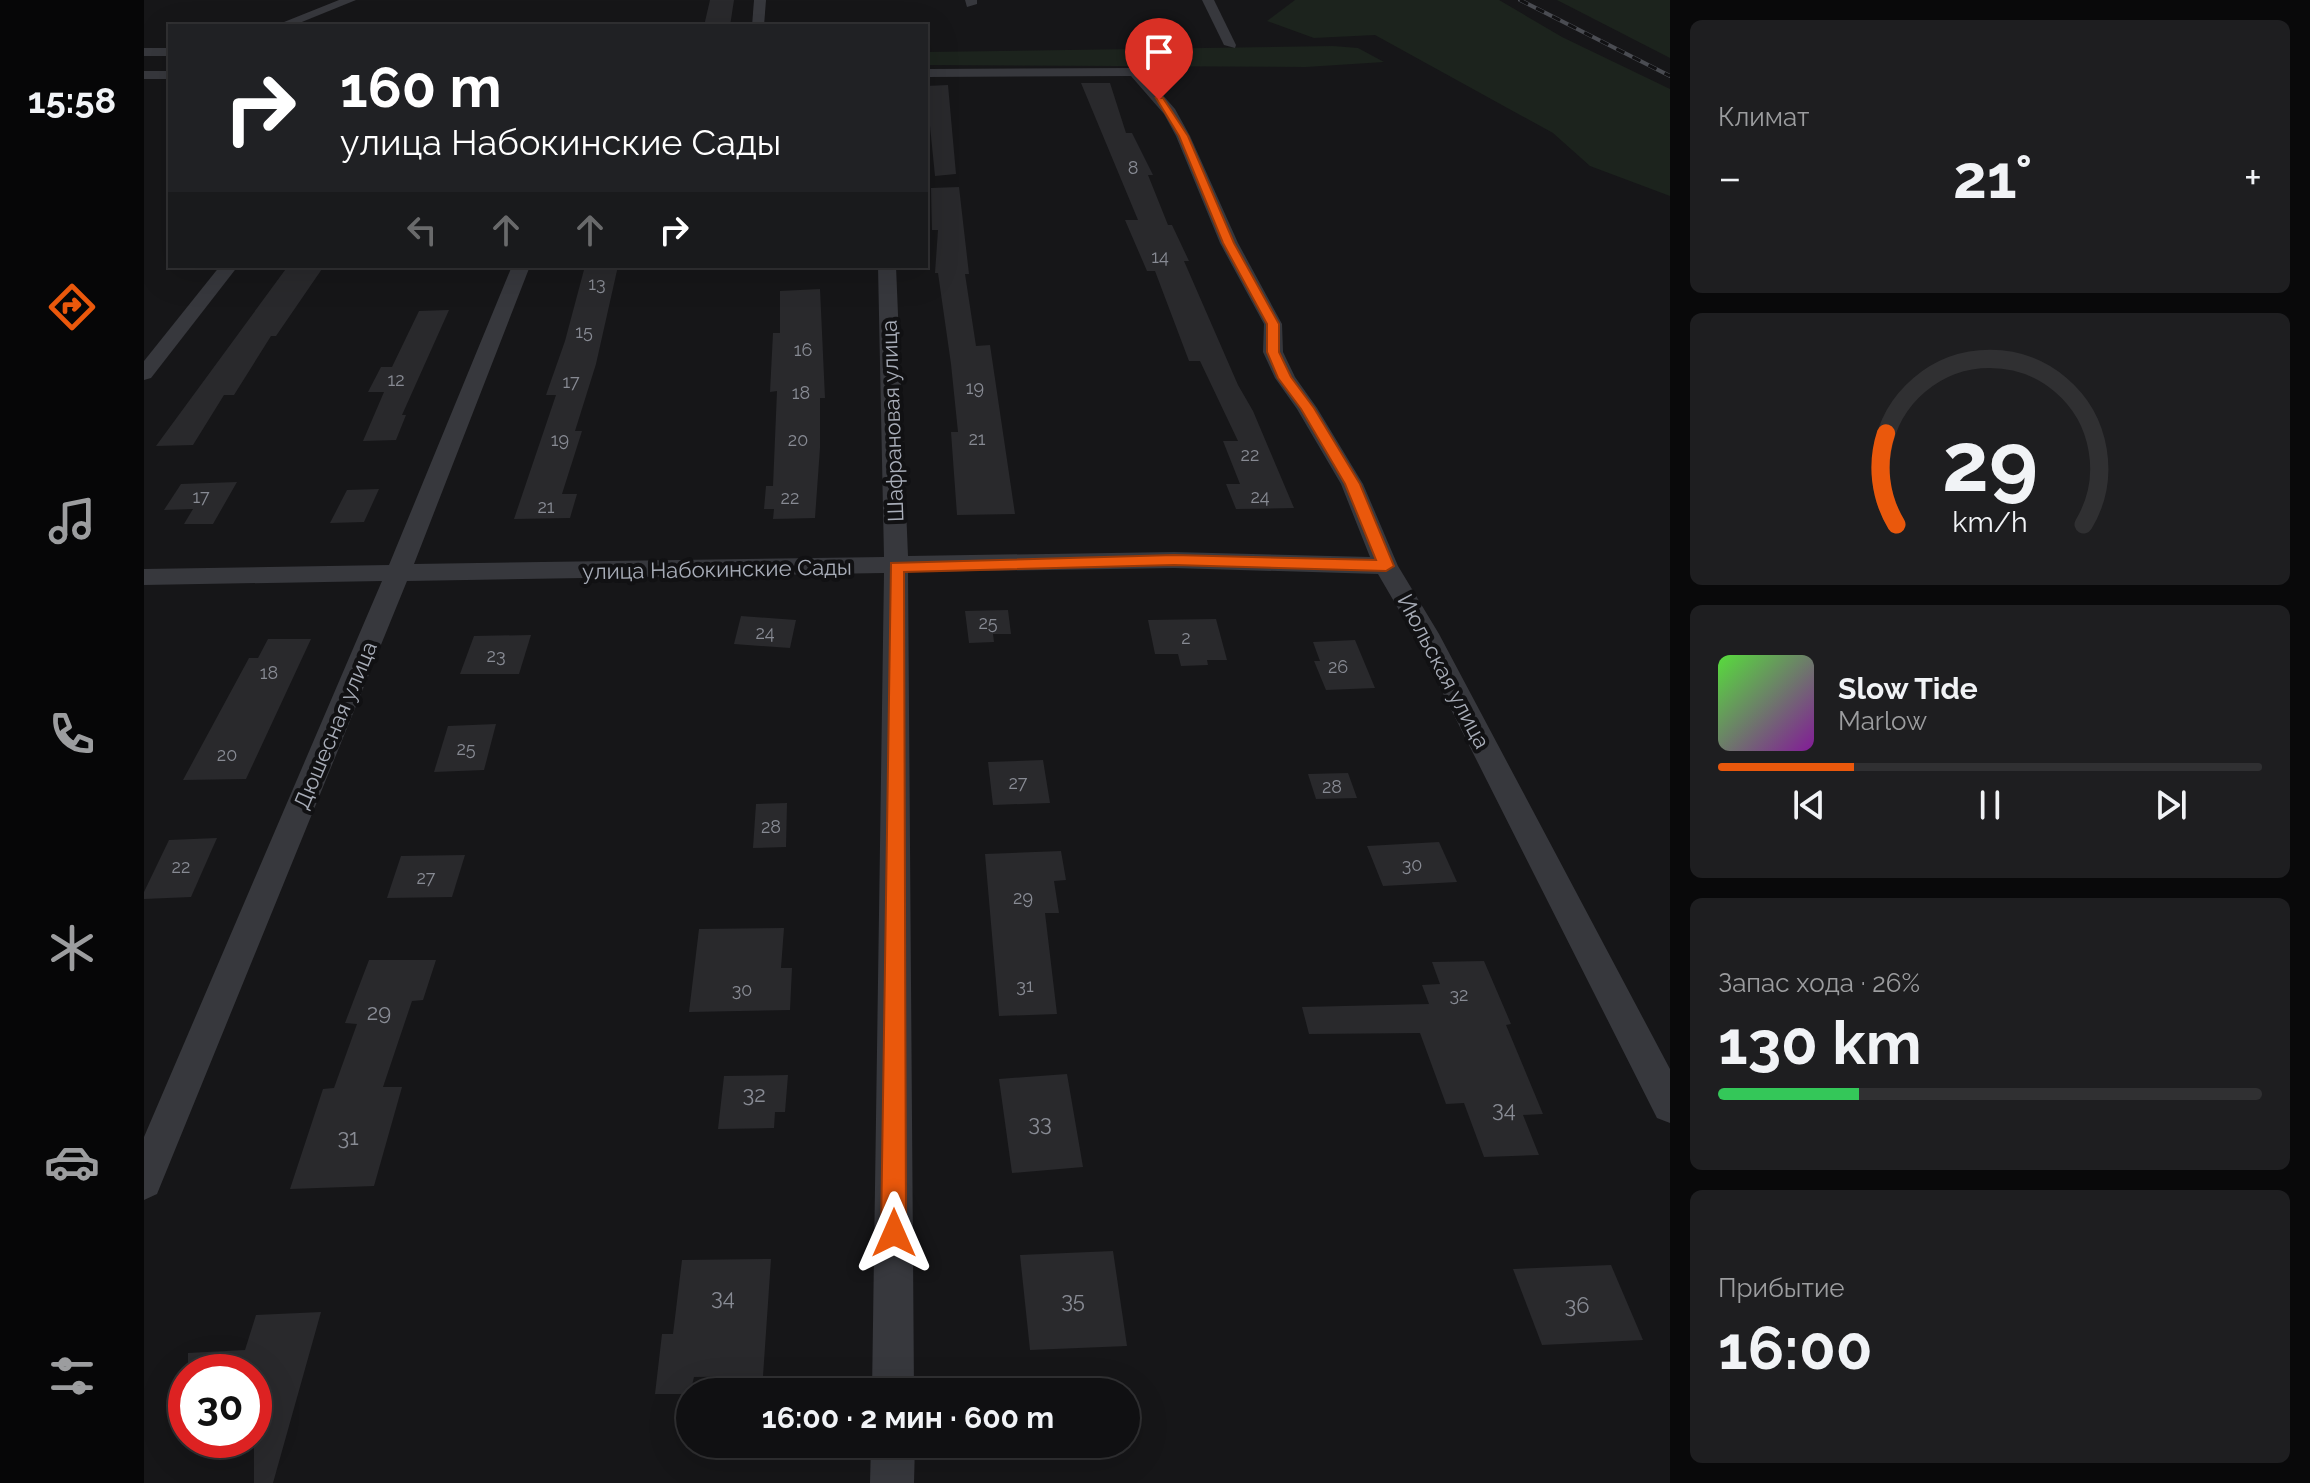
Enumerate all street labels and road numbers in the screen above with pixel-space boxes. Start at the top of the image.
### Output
street label: Шафрановая улица [875,320,909,522]
street label: улица Набокинские Сады [582,554,852,584]
street label: Июльская улица [1392,589,1496,753]
street label: Дюшесная улица [288,637,382,813]

